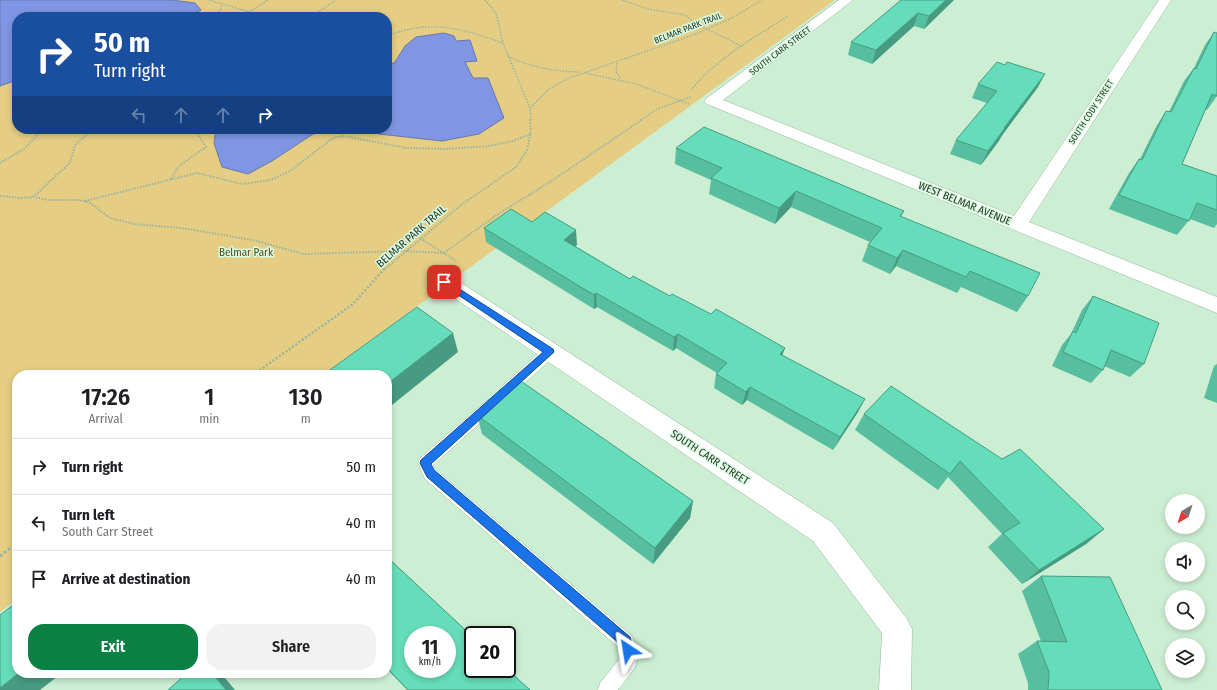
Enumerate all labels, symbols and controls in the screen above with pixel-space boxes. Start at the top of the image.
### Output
street label: BELMAR PARK TRAIL [653,10,723,46]
street label: SOUTH CARR STREET [747,24,813,77]
text: 50 m [94,26,150,59]
icon: right [28,28,80,80]
text: Turn right [94,60,166,82]
street label: SOUTH CODY STREET [1066,77,1116,146]
icon: left [128,104,150,126]
icon: ahead [170,104,192,126]
icon: ahead [212,104,234,126]
icon: right [254,104,276,126]
street label: WEST BELMAR AVENUE [916,179,1013,228]
street label: BELMAR PARK TRAIL [374,203,449,270]
park label: Belmar Park [219,246,274,259]
pin [427,265,461,299]
icon: arrive [433,271,455,293]
text: 17:26 [81,383,130,411]
text: 1 [204,383,214,411]
text: 130 [289,383,323,411]
text: Arrival [88,411,123,426]
text: min [199,411,219,426]
text: m [301,411,311,426]
street label: SOUTH CARR STREET [668,427,752,488]
icon: right [28,456,50,478]
text: Turn right [62,458,123,476]
text: 50 m [346,458,376,476]
north arrow [1165,494,1205,534]
map controls [1165,494,1205,678]
text: Turn left [62,506,115,524]
icon: left [28,512,50,534]
text: 40 m [346,514,376,532]
text: South Carr Street [62,524,153,539]
button: sound [1165,542,1205,582]
icon: arrive [28,568,50,590]
text: Arrive at destination [62,570,190,588]
text: 40 m [346,570,376,588]
button: search [1165,590,1205,630]
button: Exit [28,624,198,670]
button: Share [206,624,376,670]
speed limit sign: 20 [464,626,516,678]
position arrow [607,629,649,671]
text: 11 [422,635,438,659]
button: layers [1165,638,1205,678]
text: km/h [419,656,441,668]

